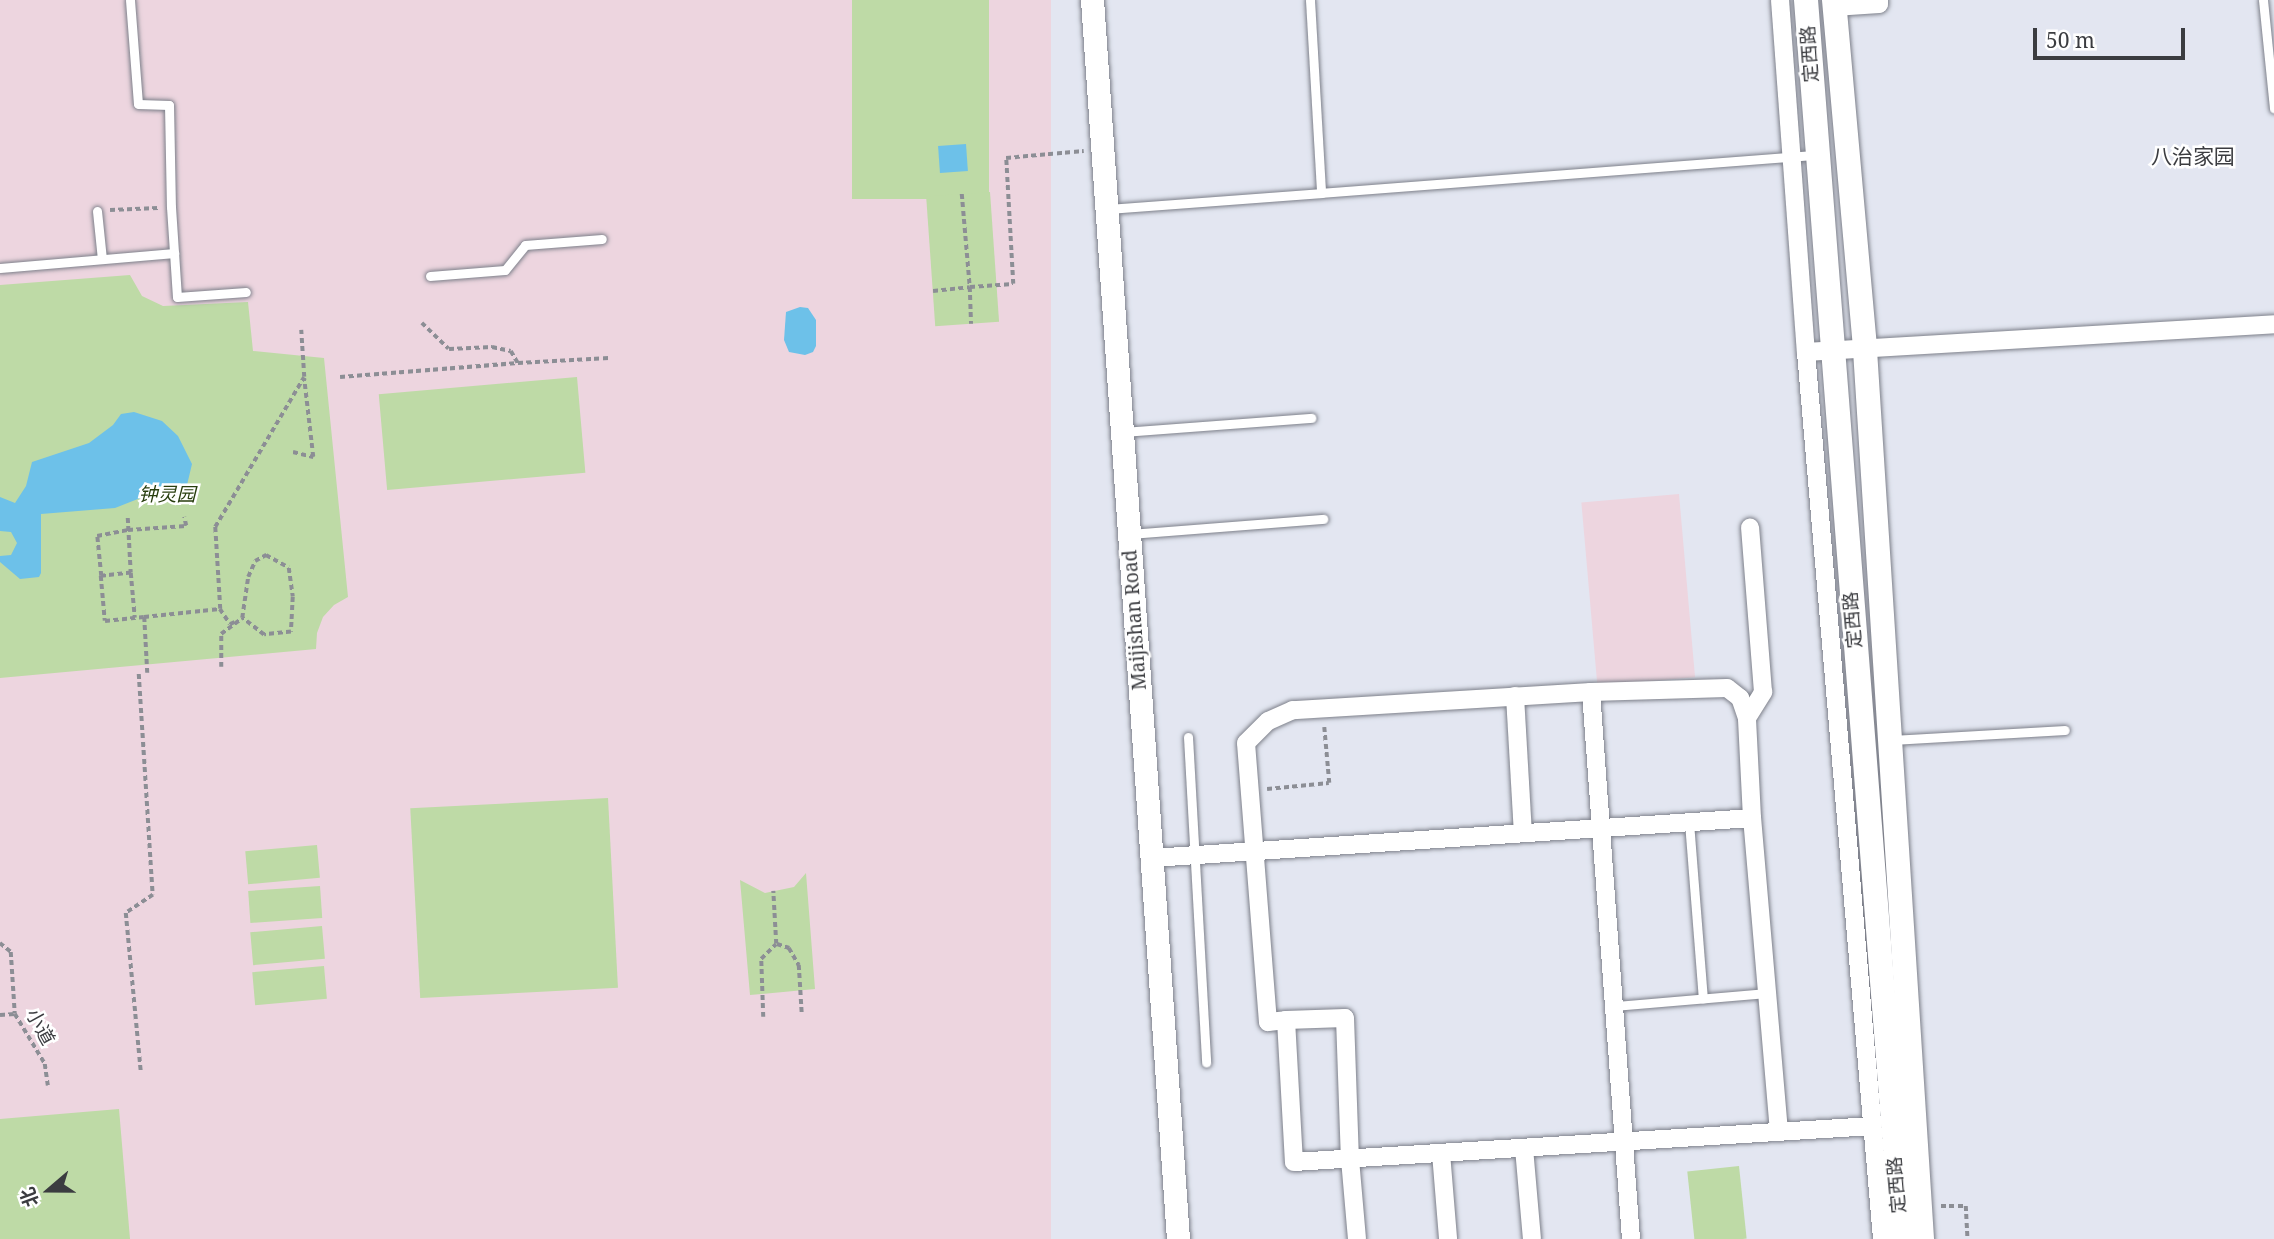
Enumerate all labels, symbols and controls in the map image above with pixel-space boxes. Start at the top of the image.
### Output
scale bar [2036,14,2188,58]
street label: 定西路 [1797,25,1823,83]
text: 50 m [2046,26,2095,54]
district label: 八治家园 [2151,143,2235,169]
park label: 钟灵园 [139,484,195,506]
street label: Maijishan Road [1119,549,1151,691]
street label: 定西路 [1839,591,1867,649]
street label: 小道 [21,1005,59,1049]
north arrow [14,1155,84,1225]
street label: 定西路 [1883,1156,1911,1214]
text: 北 [14,1184,45,1211]

